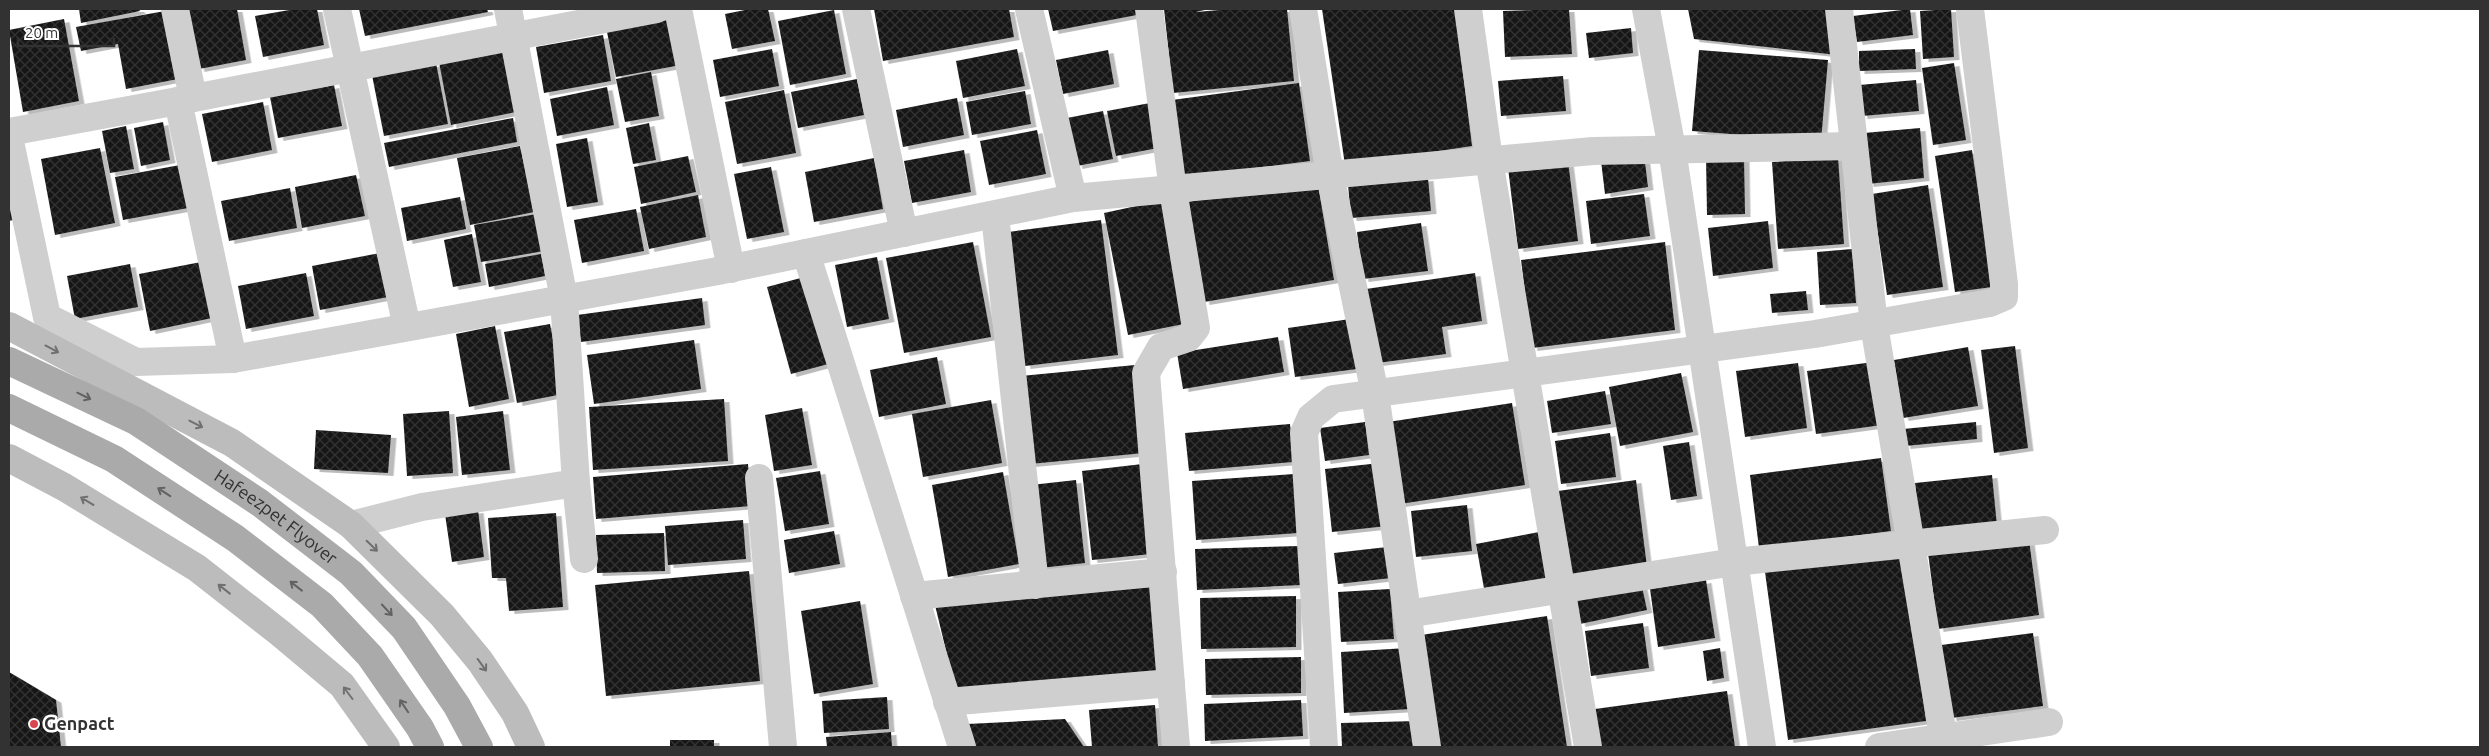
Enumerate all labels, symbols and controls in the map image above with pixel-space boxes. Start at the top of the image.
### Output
scale bar [18,15,114,47]
text: 20 m [25,24,58,41]
one-way arrow [44,345,59,354]
one-way arrow [77,392,92,402]
one-way arrow [188,420,203,429]
street label: Hafeezpet Flyover [211,465,342,568]
one-way arrow [157,486,171,497]
one-way arrow [80,496,94,506]
one-way arrow [366,540,378,552]
one-way arrow [290,580,303,591]
one-way arrow [217,584,230,595]
one-way arrow [381,604,393,617]
one-way arrow [477,658,487,672]
one-way arrow [343,686,353,700]
one-way arrow [399,699,409,713]
place label: Genpact [44,713,115,733]
marker: Genpact [28,718,40,730]

